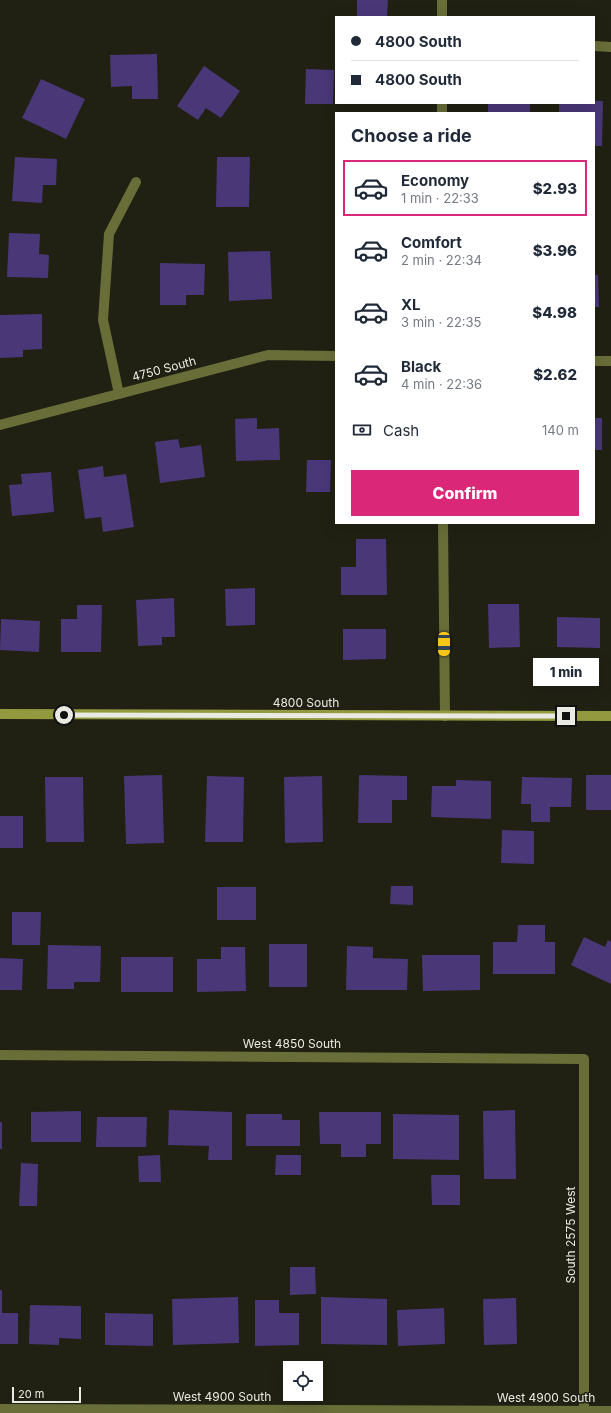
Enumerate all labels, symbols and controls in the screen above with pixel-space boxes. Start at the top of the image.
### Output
text: 4800 South [375,32,462,51]
text: 4800 South [375,70,462,89]
text: Choose a ride [351,125,472,146]
icon: car [353,170,389,206]
text: Economy [401,171,469,190]
text: $2.93 [533,179,577,198]
text: 1 min · 22:33 [401,190,479,206]
icon: car [353,232,389,268]
text: Comfort [401,233,462,252]
text: $3.96 [533,241,577,260]
text: 2 min · 22:34 [401,252,482,268]
icon: car [353,294,389,330]
text: XL [401,295,421,314]
text: $4.98 [532,303,577,322]
text: 3 min · 22:35 [401,314,482,330]
street label: 4750 South [130,353,198,384]
icon: car [353,356,389,392]
text: Black [401,357,441,376]
text: $2.62 [533,365,577,384]
text: 4 min · 22:36 [401,376,482,392]
icon: cash [351,419,373,441]
text: Cash [383,421,419,440]
text: 140 m [542,422,579,438]
button: Confirm [351,470,579,516]
car [438,632,450,656]
callout: 1 min [533,658,599,686]
text: 1 min [550,664,582,680]
street label: 4800 South [273,695,339,710]
route start [55,706,73,724]
route end [557,707,575,725]
street label: West 4850 South [243,1036,341,1051]
street label: South 2575 West [563,1187,578,1283]
map controls [283,1361,323,1401]
button: locate [283,1361,323,1401]
scale bar [12,1385,81,1404]
text: 20 m [18,1387,44,1401]
street label: West 4900 South [173,1389,271,1404]
street label: West 4900 South [497,1390,595,1405]

